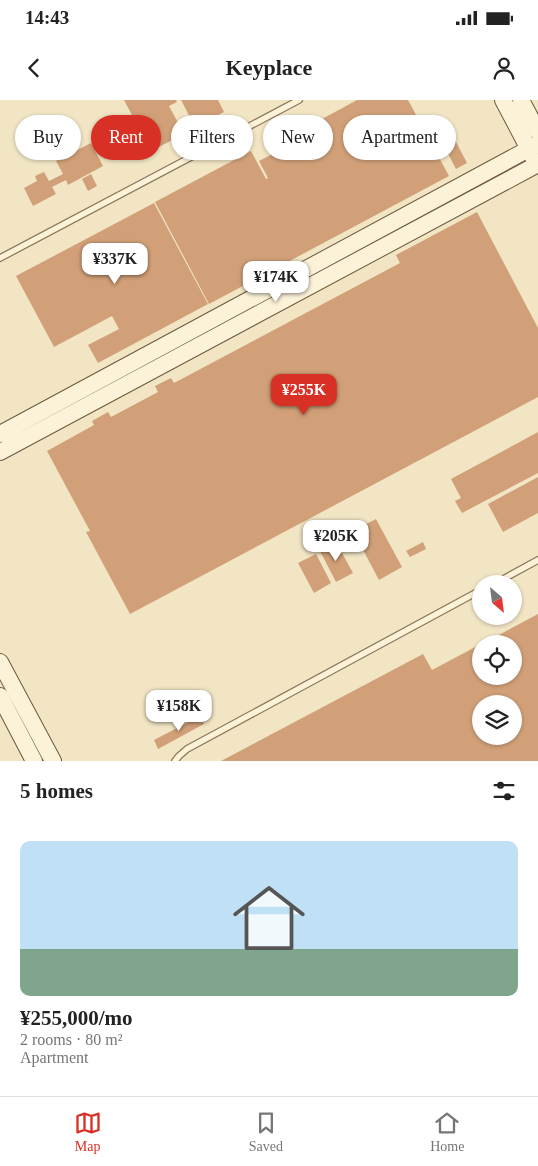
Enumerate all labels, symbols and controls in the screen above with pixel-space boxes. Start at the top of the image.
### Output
text: 14:43 [25,7,69,28]
icon: back [20,54,48,82]
icon: person [490,54,518,82]
text: Keyplace [226,55,312,80]
chip: Buy [15,115,81,160]
chip: Rent [91,115,161,160]
chip: Filters [171,115,253,160]
chip: New [263,115,333,160]
chip: Apartment [343,115,456,160]
pin: ¥337K [80,242,150,285]
text: ¥337K [93,250,137,267]
pin: ¥174K [241,260,311,303]
text: ¥174K [254,268,298,285]
pin: ¥255K [269,374,339,416]
text: ¥255K [282,381,326,398]
pin: ¥205K [301,520,371,562]
text: ¥205K [314,527,358,544]
north arrow [472,575,522,625]
map controls [472,575,522,745]
button: locate [472,635,522,685]
pin: ¥158K [144,690,214,732]
button: layers [472,695,522,745]
text: ¥158K [157,697,201,714]
icon: filters [490,777,518,805]
text: 5 homes [20,779,93,803]
icon: home [224,873,314,963]
text: ¥255,000/mo [20,1006,133,1030]
text: 2 rooms · 80 m² [20,1031,123,1048]
text: Apartment [20,1049,88,1066]
tab: Map [74,1109,102,1155]
tab: Saved [249,1109,283,1155]
tab: Home [430,1109,464,1155]

